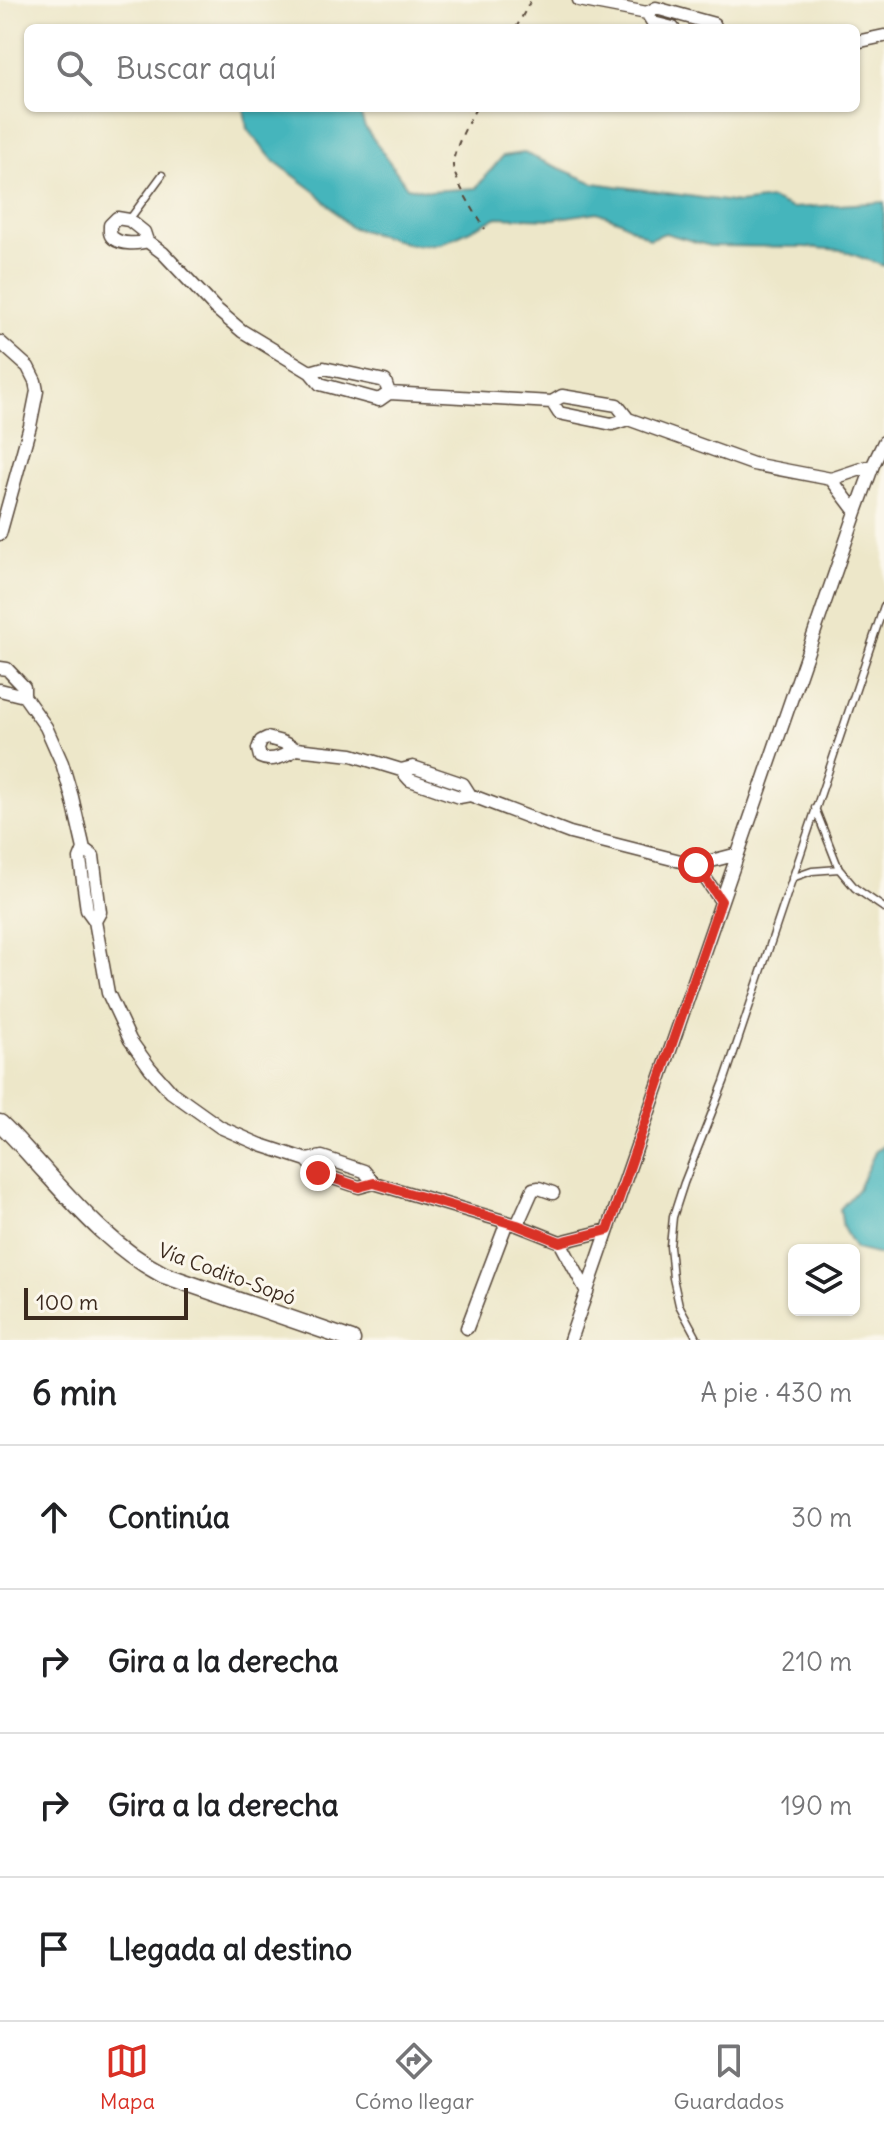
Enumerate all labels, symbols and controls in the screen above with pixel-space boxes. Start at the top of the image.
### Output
search box [24,24,860,112]
icon: search [52,46,96,90]
text: Buscar aquí [116,49,276,87]
route start [678,847,714,883]
route end [300,1155,336,1191]
street label: Vía Codito-Sopó [155,1237,299,1310]
map controls [788,1244,860,1316]
button: layers [788,1244,860,1316]
scale bar [24,1284,188,1320]
text: 100 m [36,1288,98,1316]
text: 6 min [32,1371,117,1414]
text: A pie · 430 m [700,1376,852,1409]
icon: ahead [32,1495,76,1539]
text: Continúa [108,1498,230,1536]
text: 30 m [791,1501,852,1534]
icon: right [32,1639,76,1683]
text: Gira a la derecha [108,1642,339,1680]
text: 210 m [781,1645,852,1678]
icon: right [32,1783,76,1827]
text: Gira a la derecha [108,1786,339,1824]
text: 190 m [781,1789,852,1822]
icon: arrive [32,1927,76,1971]
text: Llegada al destino [108,1930,352,1968]
tab: Mapa [100,2039,155,2115]
tab: Cómo llegar [355,2039,474,2115]
tab: Guardados [674,2039,784,2115]

